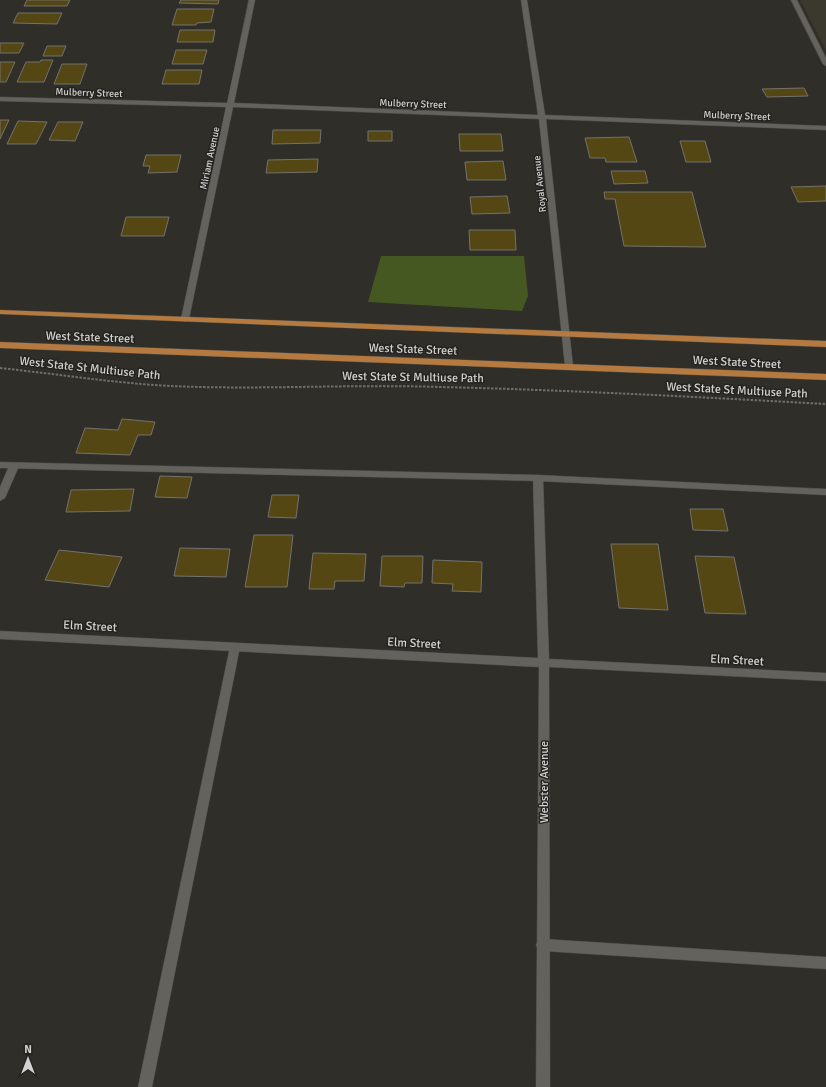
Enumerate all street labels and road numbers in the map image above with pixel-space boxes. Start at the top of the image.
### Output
street label: Mulberry Street [55,86,123,100]
street label: Mulberry Street [379,97,447,111]
street label: Mulberry Street [703,109,771,123]
street label: Miriam Avenue [197,126,222,191]
street label: Royal Avenue [531,155,549,213]
street label: West State Street [45,328,135,347]
street label: West State Street [368,340,458,359]
street label: West State Street [692,353,782,372]
street label: West State St Multiuse Path [19,354,161,383]
street label: West State St Multiuse Path [342,369,484,386]
street label: West State St Multiuse Path [666,379,808,402]
street label: Elm Street [63,618,117,635]
street label: Elm Street [387,635,441,652]
street label: Elm Street [710,652,764,669]
street label: Webster Avenue [537,741,552,823]

